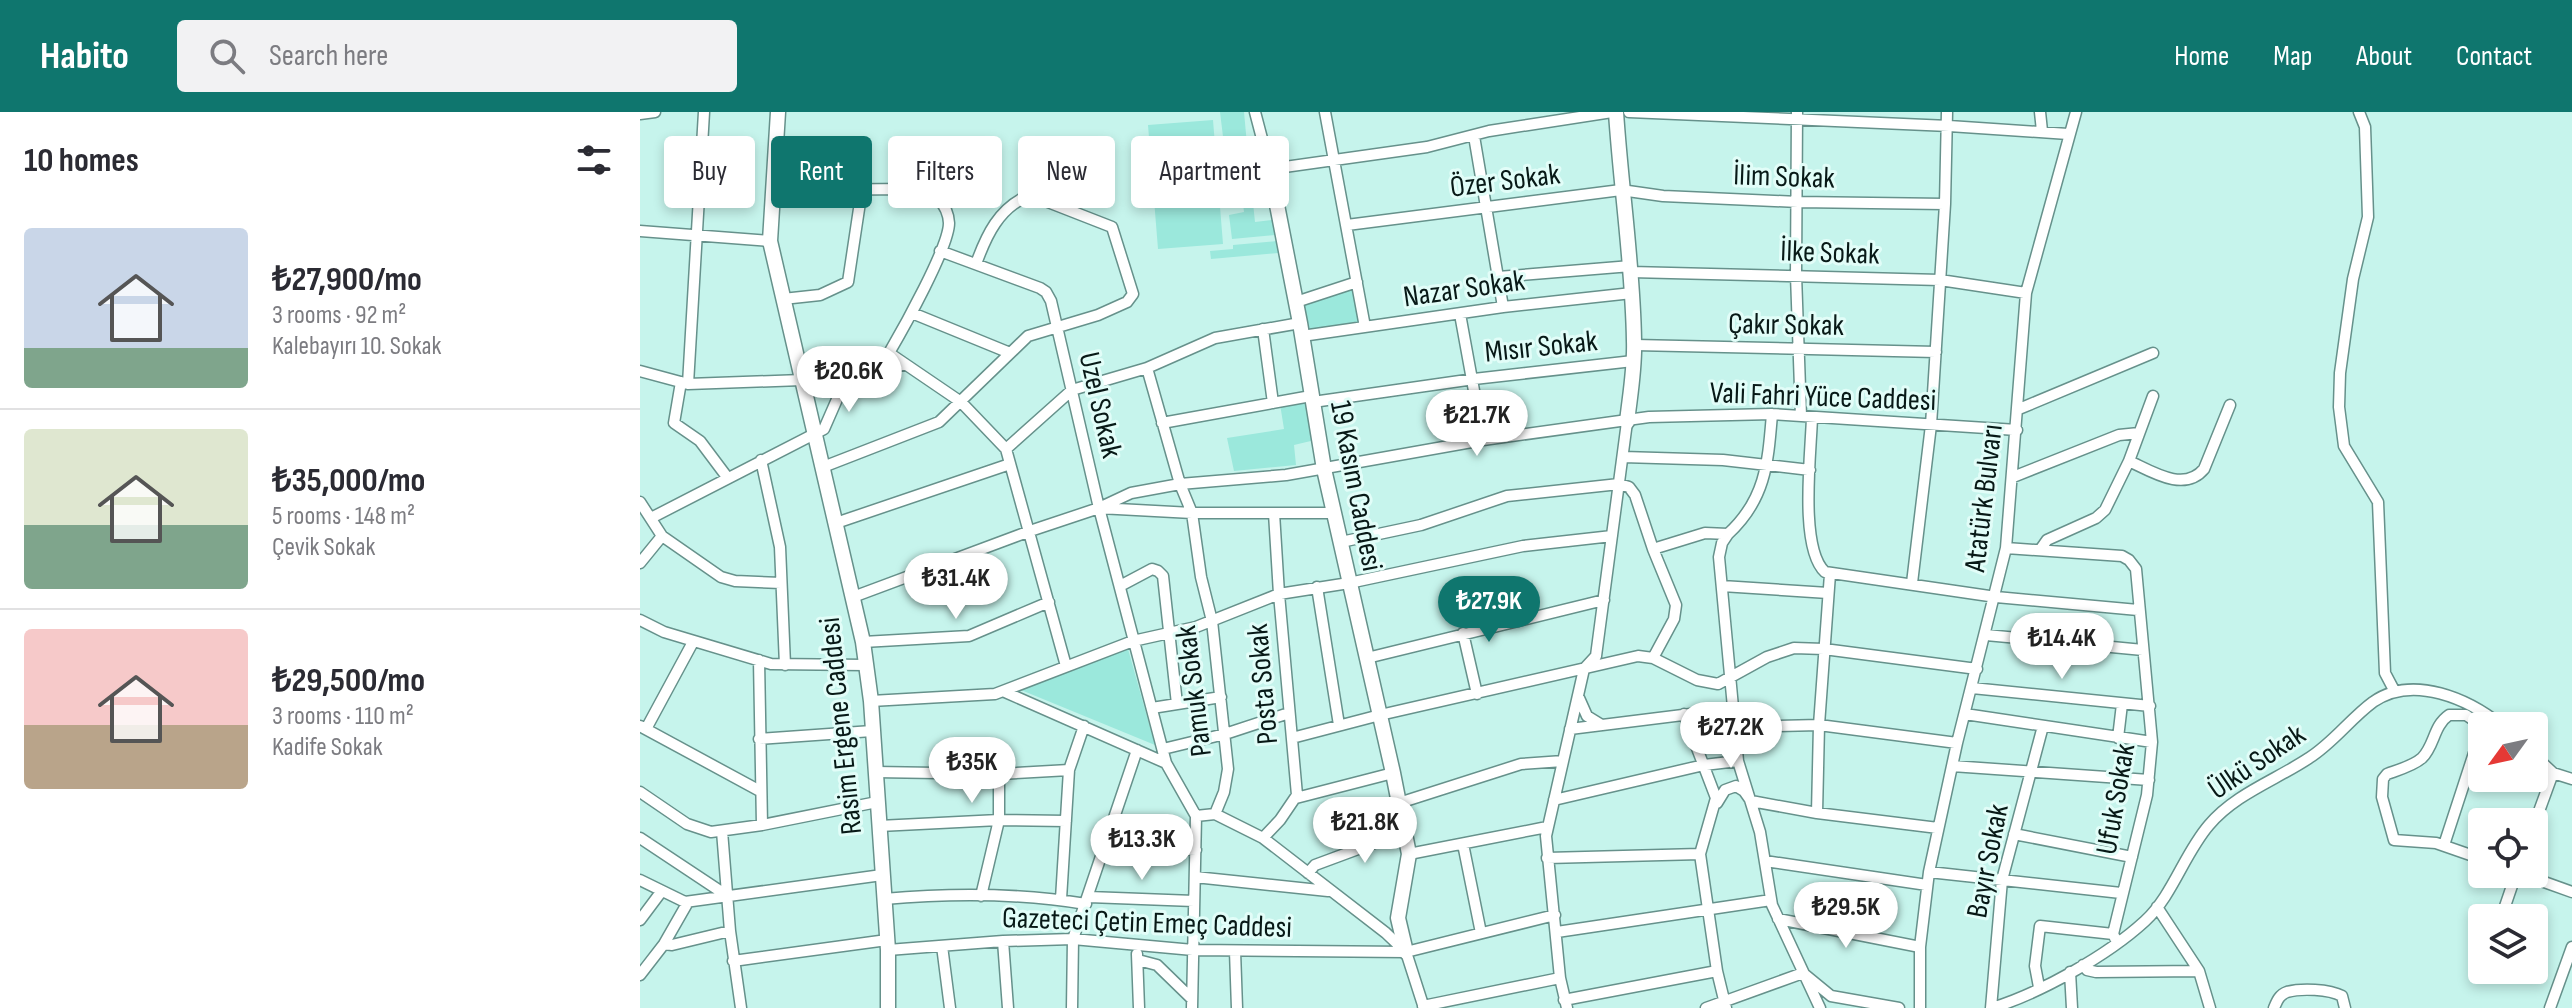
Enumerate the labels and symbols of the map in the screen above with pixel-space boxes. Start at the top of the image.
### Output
street label: Özer Sokak [1448,156,1562,206]
street label: İlim Sokak [1733,157,1836,197]
street label: İlke Sokak [1780,233,1881,273]
street label: Nazar Sokak [1401,263,1528,315]
street label: Çakır Sokak [1728,306,1845,344]
street label: Mısır Sokak [1483,323,1600,371]
pin: ₺20.6K [784,346,914,414]
street label: Uzel Sokak [1070,349,1130,462]
street label: Vali Fahri Yüce Caddesi [1709,375,1937,419]
pin: ₺21.7K [1412,390,1542,458]
street label: 19 Kasım Caddesi [1322,398,1390,574]
street label: Atatürk Bulvarı [1957,422,2011,575]
pin: ₺31.4K [891,553,1021,621]
pin: ₺27.9K [1424,576,1554,644]
pin: ₺14.4K [1997,613,2127,681]
street label: Rasim Ergene Caddesi [812,616,870,836]
street label: Posta Sokak [1240,622,1286,746]
street label: Pamuk Sokak [1168,623,1220,759]
pin: ₺27.2K [1666,702,1796,770]
north arrow [2468,712,2548,792]
street label: Ülkü Sokak [2202,716,2313,807]
pin: ₺35K [925,737,1019,805]
street label: Ufuk Sokak [2089,740,2144,857]
pin: ₺21.8K [1300,797,1430,865]
street label: Bayır Sokak [1959,801,2017,921]
pin: ₺13.3K [1077,814,1207,882]
pin: ₺29.5K [1781,882,1911,950]
street label: Gazeteci Çetin Emeç Caddesi [1001,900,1293,946]

